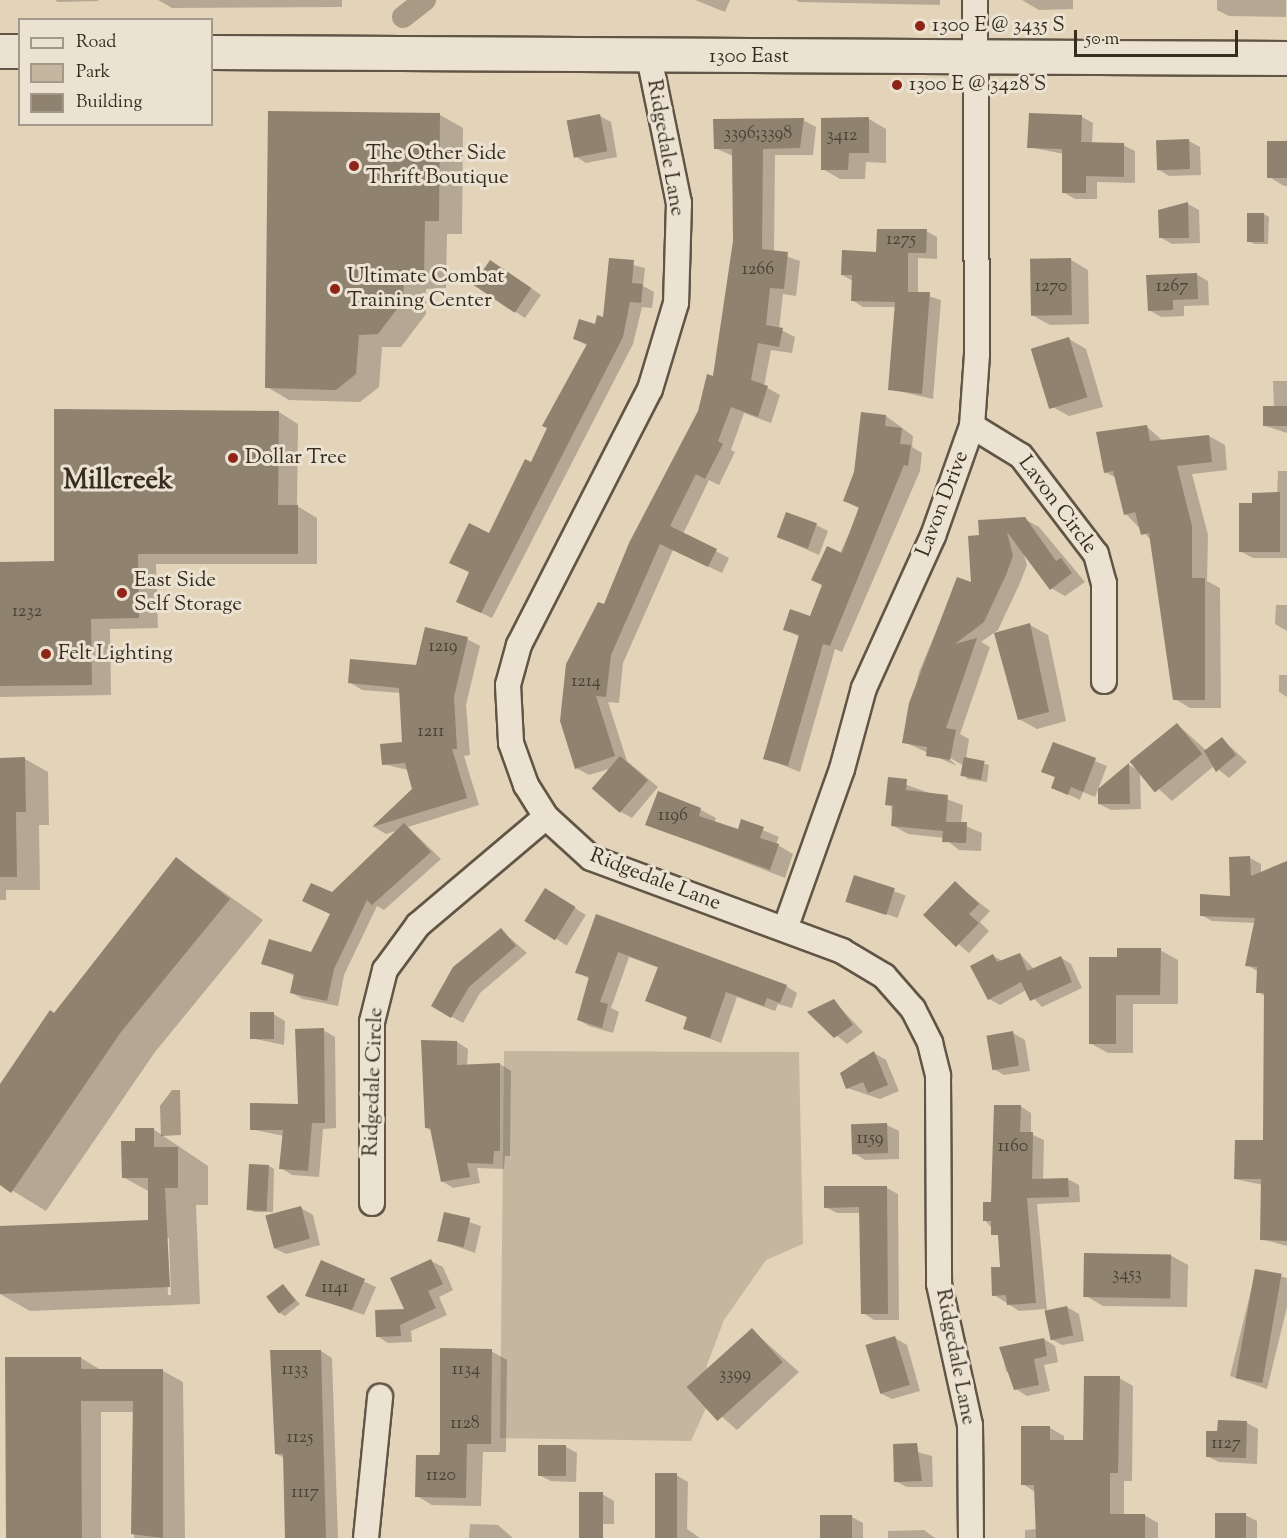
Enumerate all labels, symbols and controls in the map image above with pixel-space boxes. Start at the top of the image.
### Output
place label: 1300 E @ 3435 S [932,13,1065,39]
legend [18,18,213,126]
scale bar [1077,18,1240,56]
marker: 1300 E @ 3435 S [913,19,927,33]
text: 50 m [1085,27,1119,53]
text: Road [76,30,116,56]
street label: 1300 East [709,44,789,70]
text: Park [76,60,110,86]
place label: 1300 E @ 3428 S [909,72,1046,98]
street label: Ridgedale Lane [641,78,689,218]
marker: 1300 E @ 3428 S [890,78,904,92]
text: Building [76,90,142,116]
house number: 3396;3398 [724,123,792,145]
house number: 3412 [827,125,857,147]
place label: The Other Side Thrift Boutique [366,141,509,191]
marker: The Other Side Thrift Boutique [347,159,361,173]
house number: 1275 [886,229,916,251]
house number: 1266 [742,259,774,281]
place label: Ultimate Combat Training Center [347,264,504,314]
house number: 1270 [1035,276,1067,298]
house number: 1267 [1156,276,1188,298]
marker: Ultimate Combat Training Center [328,282,342,296]
place label: Dollar Tree [245,445,347,471]
street label: Lavon Drive [911,448,975,560]
marker: Dollar Tree [226,451,240,465]
street label: Lavon Circle [1012,451,1102,559]
district label: Millcreek [63,466,173,498]
place label: East Side Self Storage [134,568,242,618]
marker: East Side Self Storage [115,586,129,600]
house number: 1232 [12,601,42,623]
house number: 1219 [428,636,458,658]
place label: Felt Lighting [58,641,173,667]
marker: Felt Lighting [39,647,53,661]
house number: 1214 [571,671,601,693]
house number: 1211 [418,721,444,743]
house number: 1196 [658,805,688,827]
street label: Ridgedale Lane [586,843,724,917]
street label: Ridgedale Circle [359,1007,389,1157]
house number: 1159 [856,1128,884,1150]
house number: 1160 [998,1136,1028,1158]
house number: 3453 [1112,1264,1142,1286]
house number: 1141 [321,1277,349,1299]
street label: Ridgedale Lane [929,1287,981,1427]
house number: 1133 [282,1359,308,1381]
house number: 1134 [452,1359,480,1381]
house number: 3399 [719,1364,751,1386]
house number: 1128 [450,1413,480,1435]
house number: 1125 [287,1427,313,1449]
house number: 1127 [1211,1433,1241,1455]
house number: 1120 [426,1465,456,1487]
house number: 1117 [291,1482,319,1504]

